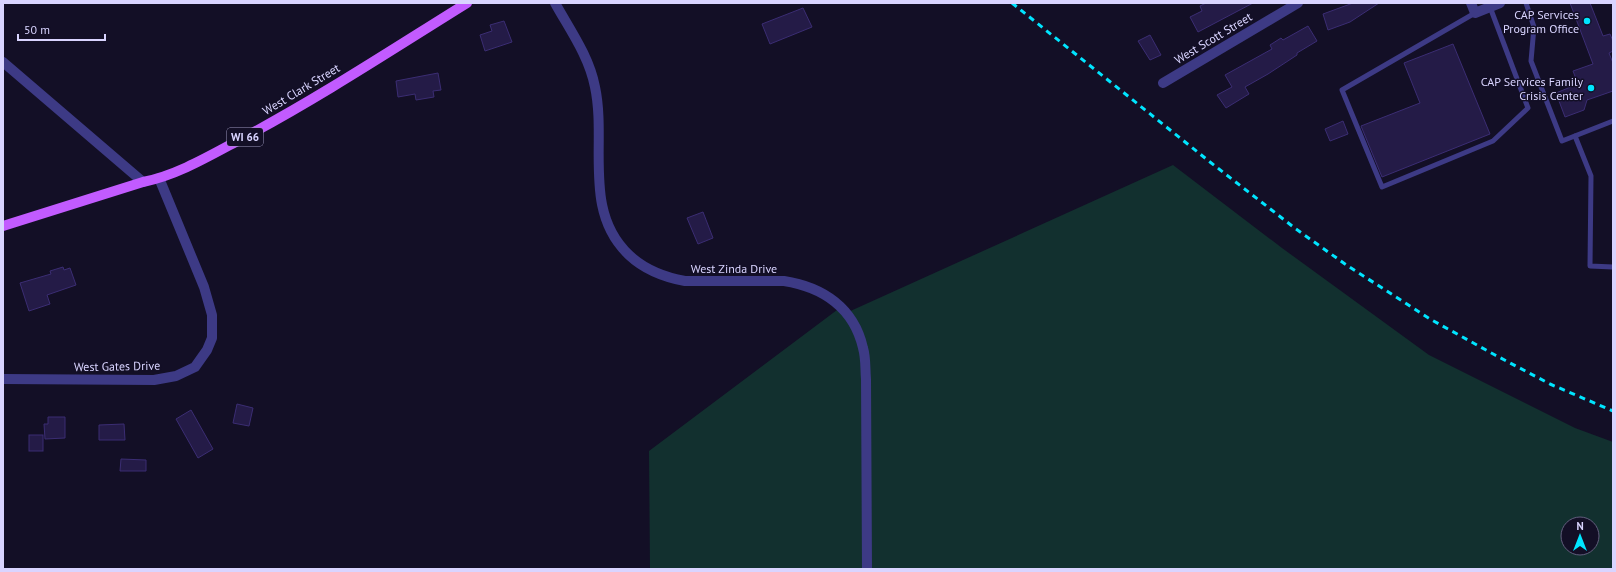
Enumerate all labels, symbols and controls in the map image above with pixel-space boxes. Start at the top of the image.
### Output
place label: CAP Services Program Office [1503,7,1579,36]
street label: West Scott Street [1172,9,1254,67]
scale bar [18,16,105,42]
marker: CAP Services Program Office [1582,16,1592,26]
text: 50 m [24,22,50,37]
street label: West Clark Street [260,60,342,118]
place label: CAP Services Family Crisis Center [1481,74,1583,103]
marker: CAP Services Family Crisis Center [1586,83,1596,93]
road number: WI 66 [227,128,263,146]
street label: West Zinda Drive [691,261,777,276]
street label: West Gates Drive [74,358,160,374]
north arrow [1560,516,1600,556]
text: N [1576,519,1584,533]

